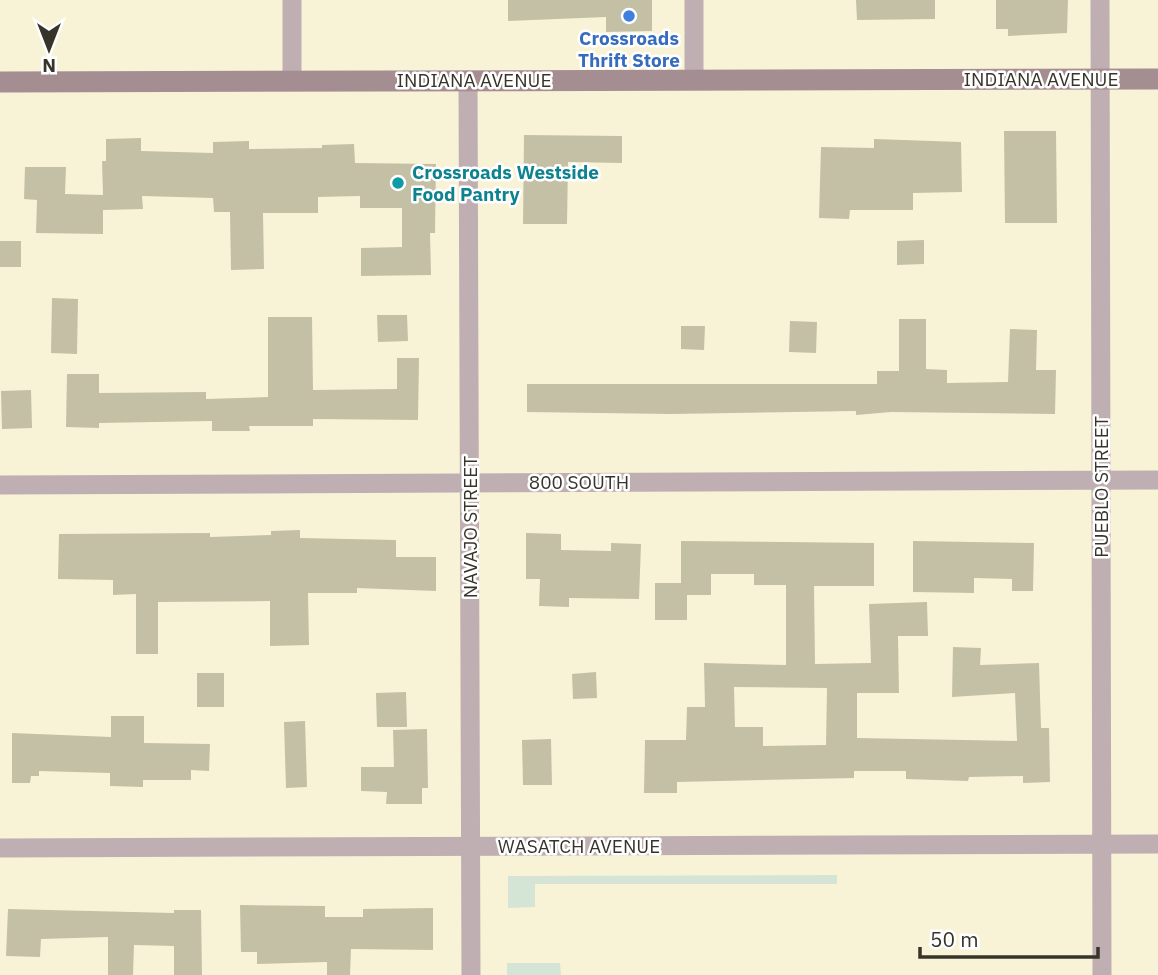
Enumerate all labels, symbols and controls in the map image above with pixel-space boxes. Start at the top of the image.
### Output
marker: Crossroads Thrift Store [621,8,637,24]
north arrow [14,14,84,84]
place label: Crossroads Thrift Store [578,26,680,72]
text: N [42,54,56,78]
street label: INDIANA AVENUE [963,67,1119,91]
street label: INDIANA AVENUE [396,68,552,92]
place label: Crossroads Westside Food Pantry [412,160,599,206]
marker: Crossroads Westside Food Pantry [390,175,406,191]
street label: PUEBLO STREET [1089,416,1113,558]
street label: NAVAJO STREET [458,456,482,598]
street label: 800 SOUTH [529,470,629,494]
street label: WASATCH AVENUE [498,834,660,858]
scale bar [920,916,1098,960]
text: 50 m [930,925,979,953]

